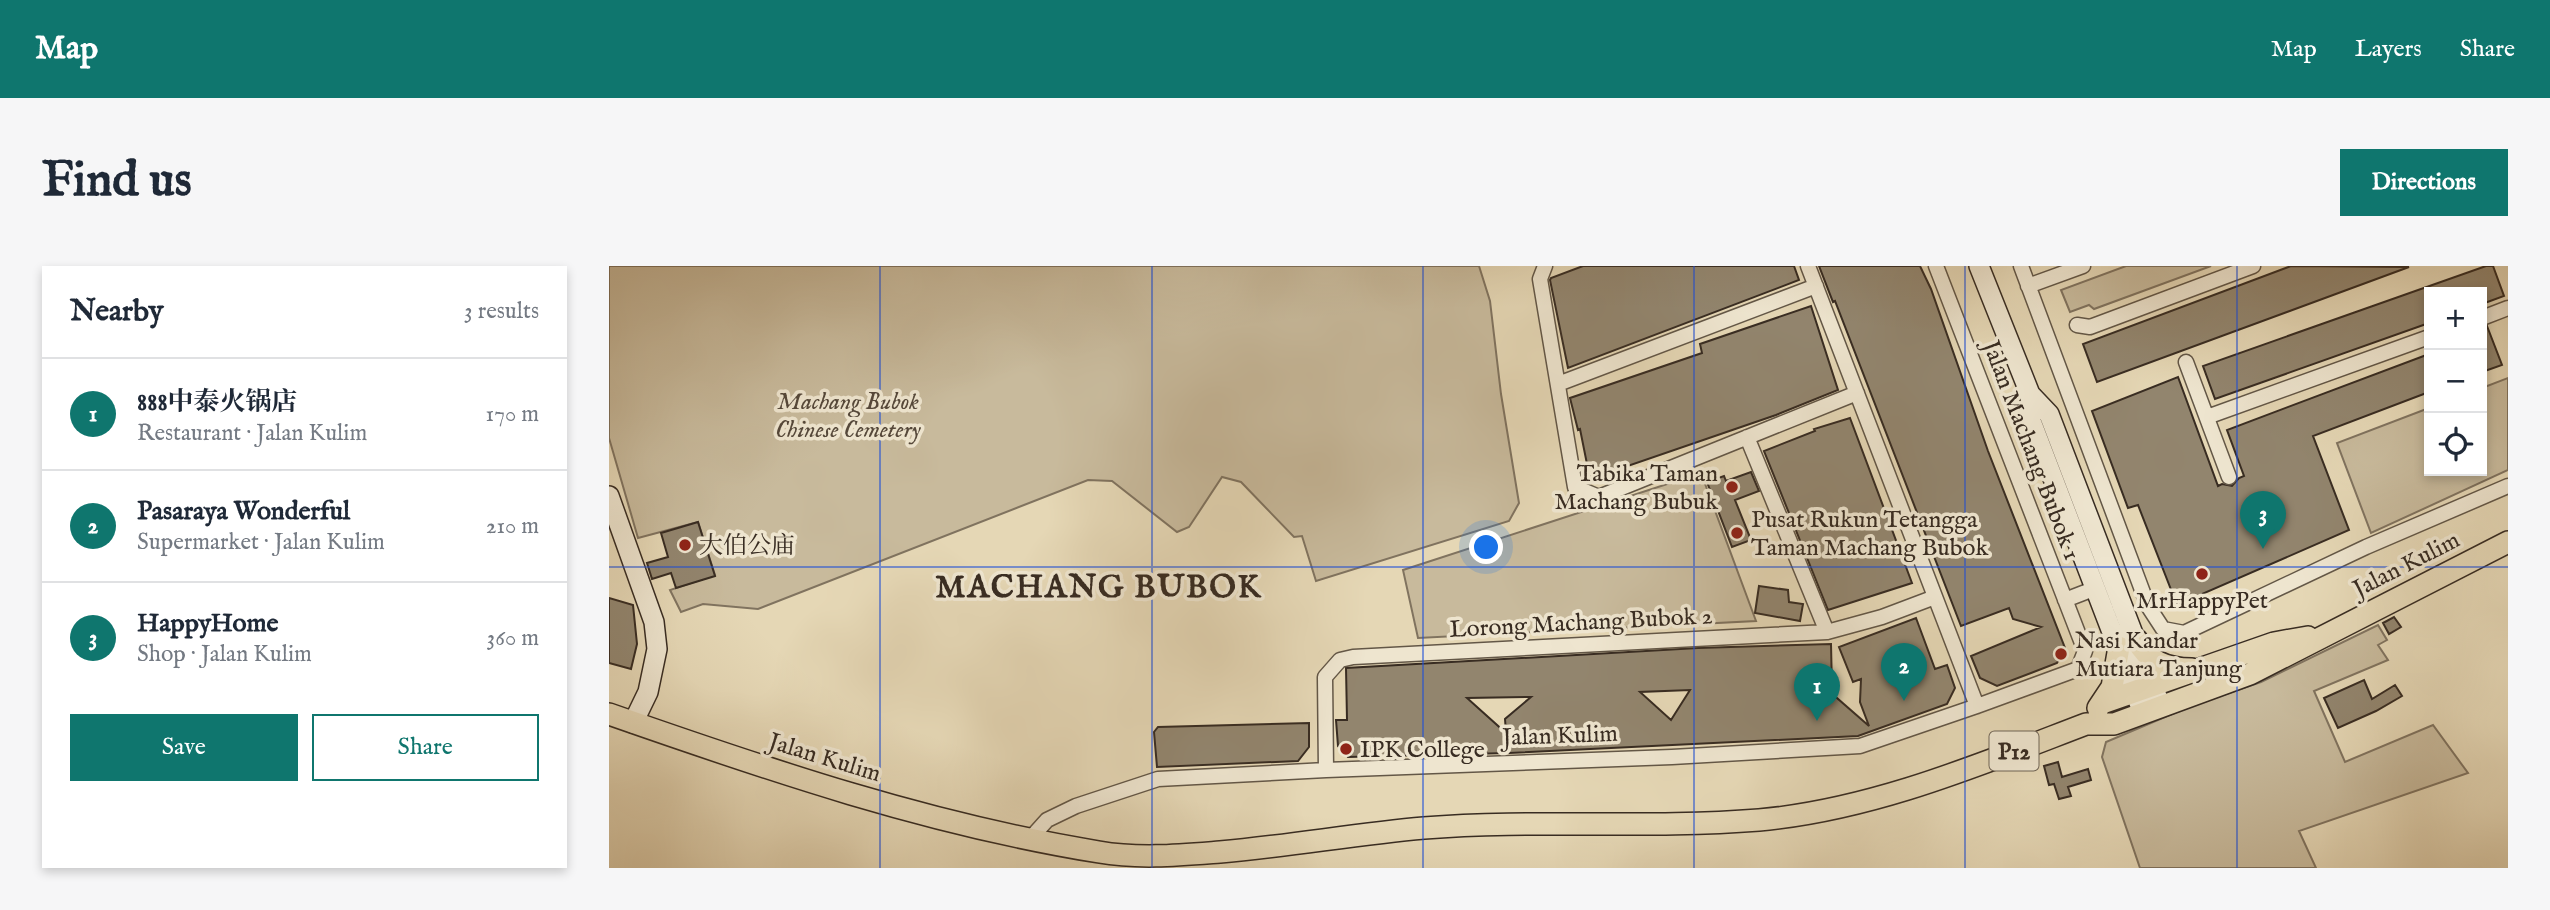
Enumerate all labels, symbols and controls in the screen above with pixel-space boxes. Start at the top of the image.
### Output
text: Map [35,28,98,70]
text: Map [2271,34,2317,65]
text: Layers [2355,34,2422,65]
text: Share [2460,34,2515,65]
button: Directions [2340,149,2508,216]
text: Find us [42,151,192,213]
map controls [2424,287,2487,476]
button: + [2424,287,2487,350]
text: Nearby [70,293,163,331]
text: 3 results [464,297,539,326]
street label: Jalan Machang Bubok 1 [1973,333,2087,565]
button: − [2424,350,2487,413]
text: 888中泰火锅店 [137,386,298,419]
park label: Machang Bubok Chinese Cemetery [775,387,922,446]
text: 1 [89,400,97,429]
text: 170 m [486,400,539,429]
button: locate [2424,413,2487,476]
text: Restaurant · Jalan Kulim [137,419,367,448]
place label: Tabika Taman Machang Bubuk [1554,459,1718,518]
marker: Tabika Taman Machang Bubuk [1724,479,1740,495]
pin: 3 [2240,491,2286,549]
text: Pasaraya Wonderful [137,495,350,528]
place label: Pusat Rukun Tetangga Taman Machang Bubok [1751,505,1988,564]
text: 2 [88,512,98,541]
text: 210 m [486,512,539,541]
marker: Pusat Rukun Tetangga Taman Machang Bubok [1729,525,1745,541]
street label: Jalan Kulim [2345,525,2465,607]
text: Supermarket · Jalan Kulim [137,528,385,557]
your location [1469,530,1503,564]
place label: 大伯公庙 [699,531,795,562]
marker: 大伯公庙 [677,537,693,553]
marker: MrHappyPet [2194,566,2210,582]
district label: MACHANG BUBOK [935,568,1263,609]
place label: MrHappyPet [2136,586,2268,617]
street label: Lorong Machang Bubok 2 [1449,601,1714,646]
text: HappyHome [137,607,278,640]
text: 3 [89,624,97,653]
text: 360 m [487,624,539,653]
place label: Nasi Kandar Mutiara Tanjung [2075,626,2243,685]
text: Shop · Jalan Kulim [137,640,312,669]
pin: 2 [1881,643,1927,701]
marker: Nasi Kandar Mutiara Tanjung [2053,646,2069,662]
pin: 1 [1794,663,1840,721]
button: Save [70,714,298,781]
button: Share [312,714,539,781]
street label: Jalan Kulim [1499,719,1618,754]
street label: Jalan Kulim [762,726,884,790]
road number: P12 [1989,732,2039,771]
place label: IPK College [1360,735,1485,766]
marker: IPK College [1338,741,1354,757]

